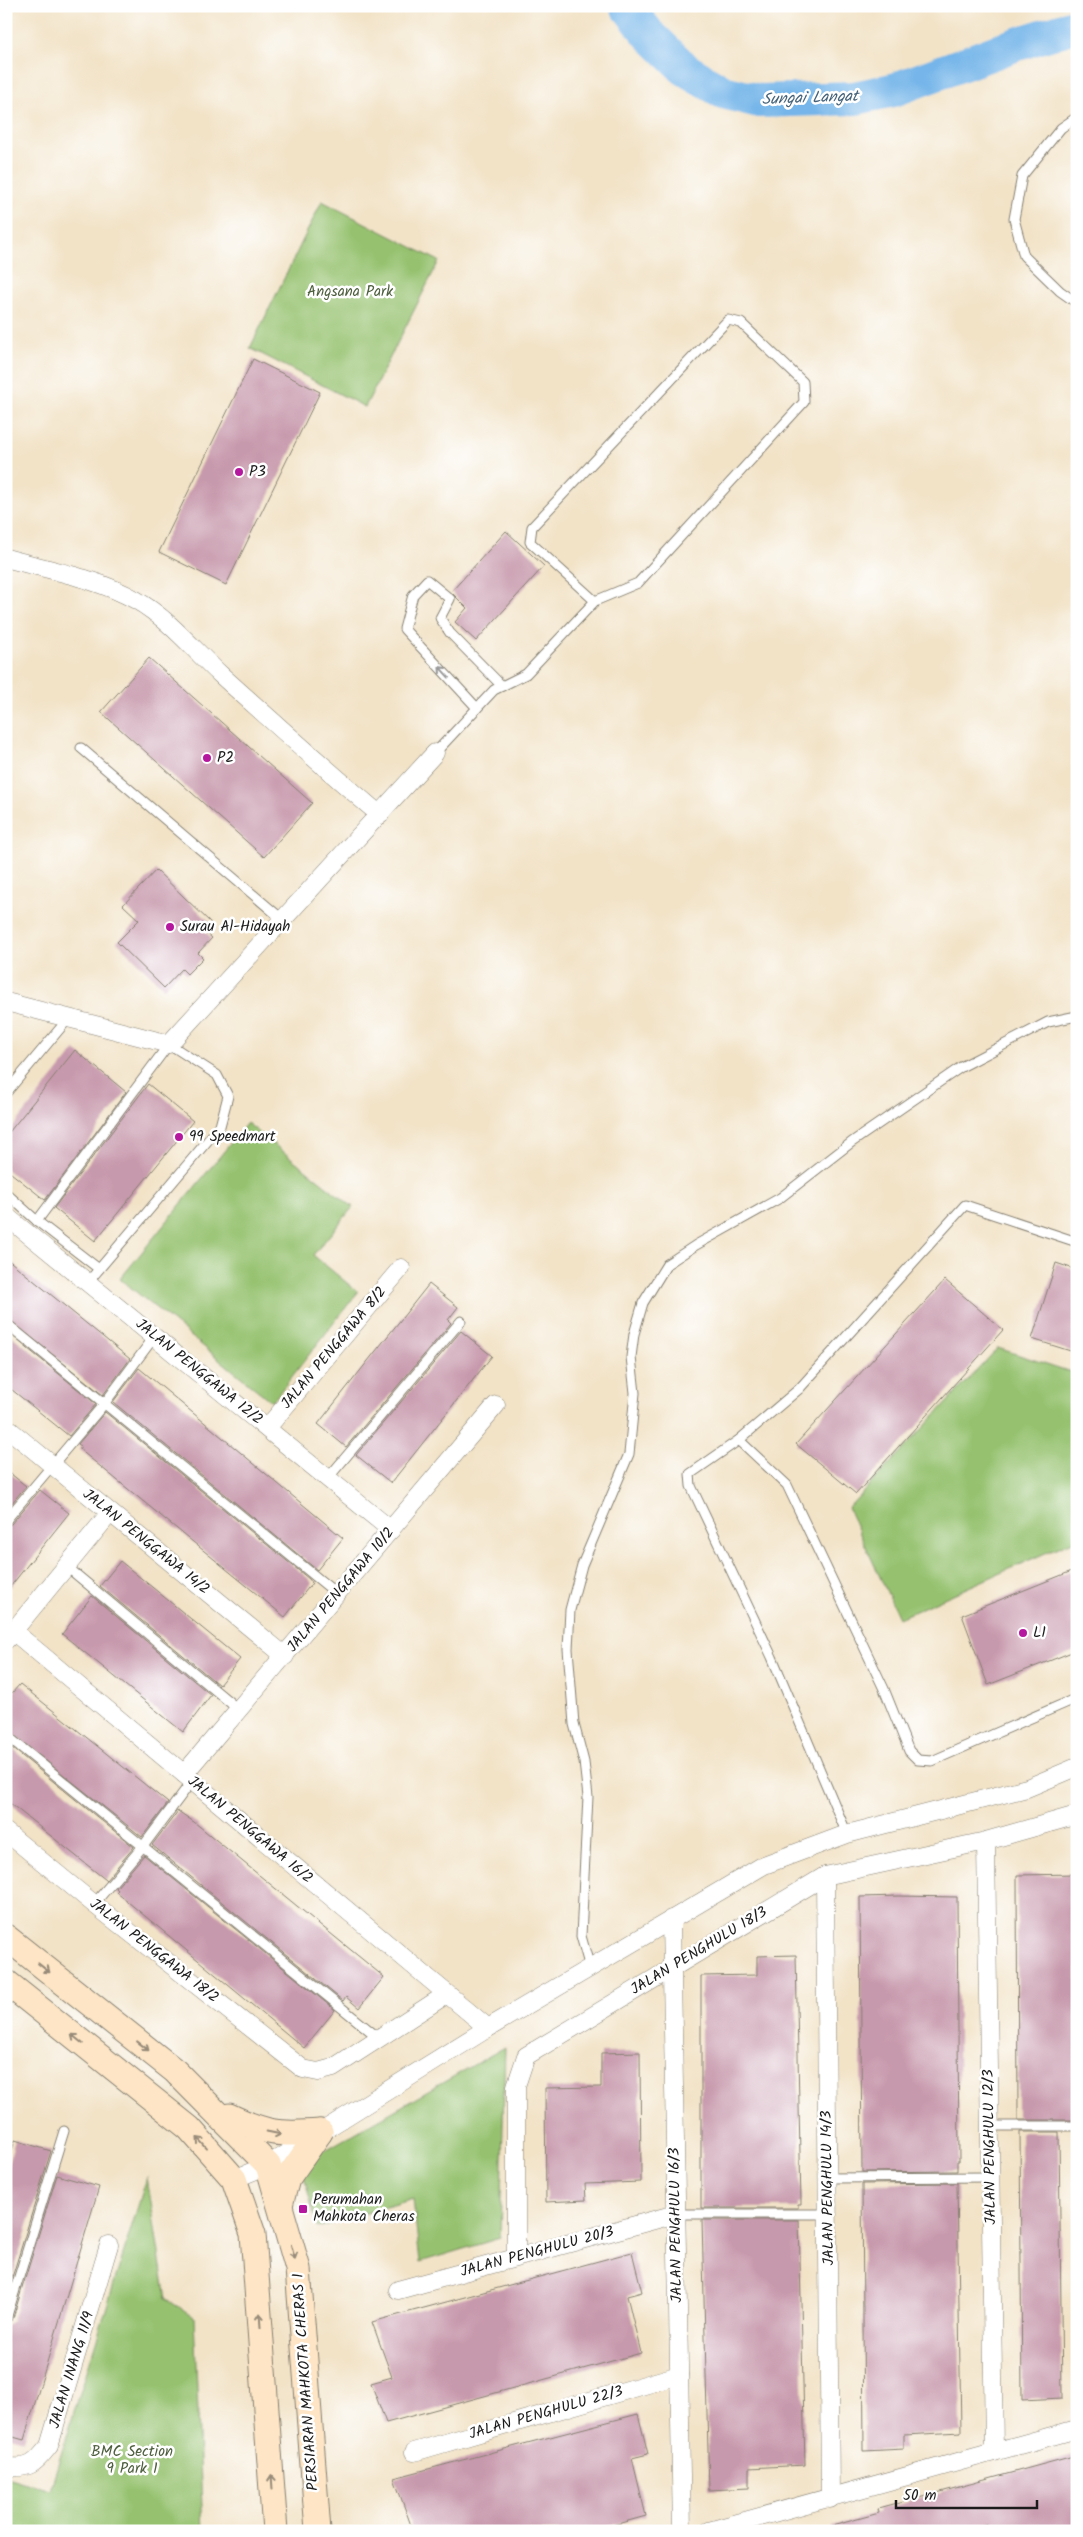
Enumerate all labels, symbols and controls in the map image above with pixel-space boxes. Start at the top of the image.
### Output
water label: Sungai Langat [762,84,861,112]
park label: Angsana Park [307,280,394,304]
place label: P3 [249,460,266,484]
marker: P3 [233,466,245,478]
one-way arrow [438,666,450,679]
place label: P2 [217,746,234,770]
marker: P2 [201,752,213,764]
place label: Surau Al-Hidayah [180,915,290,939]
marker: Surau Al-Hidayah [164,921,176,933]
place label: 99 Speedmart [189,1125,276,1149]
marker: 99 Speedmart [173,1131,185,1143]
street label: JALAN PENGGAWA 8/2 [275,1281,393,1415]
street label: JALAN PENGGAWA 12/2 [130,1313,268,1431]
street label: JALAN PENGGAWA 14/2 [77,1483,215,1601]
street label: JALAN PENGGAWA 10/2 [281,1522,401,1658]
place label: L1 [1033,1621,1046,1645]
marker: L1 [1017,1627,1029,1639]
street label: JALAN PENGGAWA 16/2 [182,1770,318,1890]
street label: JALAN PENGGAWA 18/2 [84,1893,224,2009]
street label: JALAN PENGHULU 18/3 [626,1900,772,2001]
one-way arrow [38,1962,51,1973]
one-way arrow [71,2033,84,2044]
one-way arrow [136,2040,149,2051]
street label: JALAN PENGHULU 12/3 [977,2069,1003,2225]
street label: JALAN PENGHULU 14/3 [815,2110,841,2266]
one-way arrow [266,2128,282,2138]
one-way arrow [196,2136,208,2149]
street label: JALAN PENGHULU 16/3 [663,2147,689,2303]
place label: Perumahan Mahkota Cheras [313,2188,415,2229]
marker: Perumahan Mahkota Cheras [297,2203,309,2215]
street label: JALAN PENGHULU 20/3 [458,2220,617,2284]
one-way arrow [289,2244,299,2260]
street label: PERSIARAN MAHKOTA CHERAS 1 [286,2272,326,2492]
street label: JALAN INANG 11/9 [43,2308,101,2431]
one-way arrow [255,2312,264,2328]
street label: JALAN PENGHULU 22/3 [466,2379,626,2446]
park label: BMC Section 9 Park 1 [91,2440,173,2481]
one-way arrow [267,2474,276,2490]
scale bar [896,2477,1037,2509]
text: 50 m [903,2484,937,2508]

